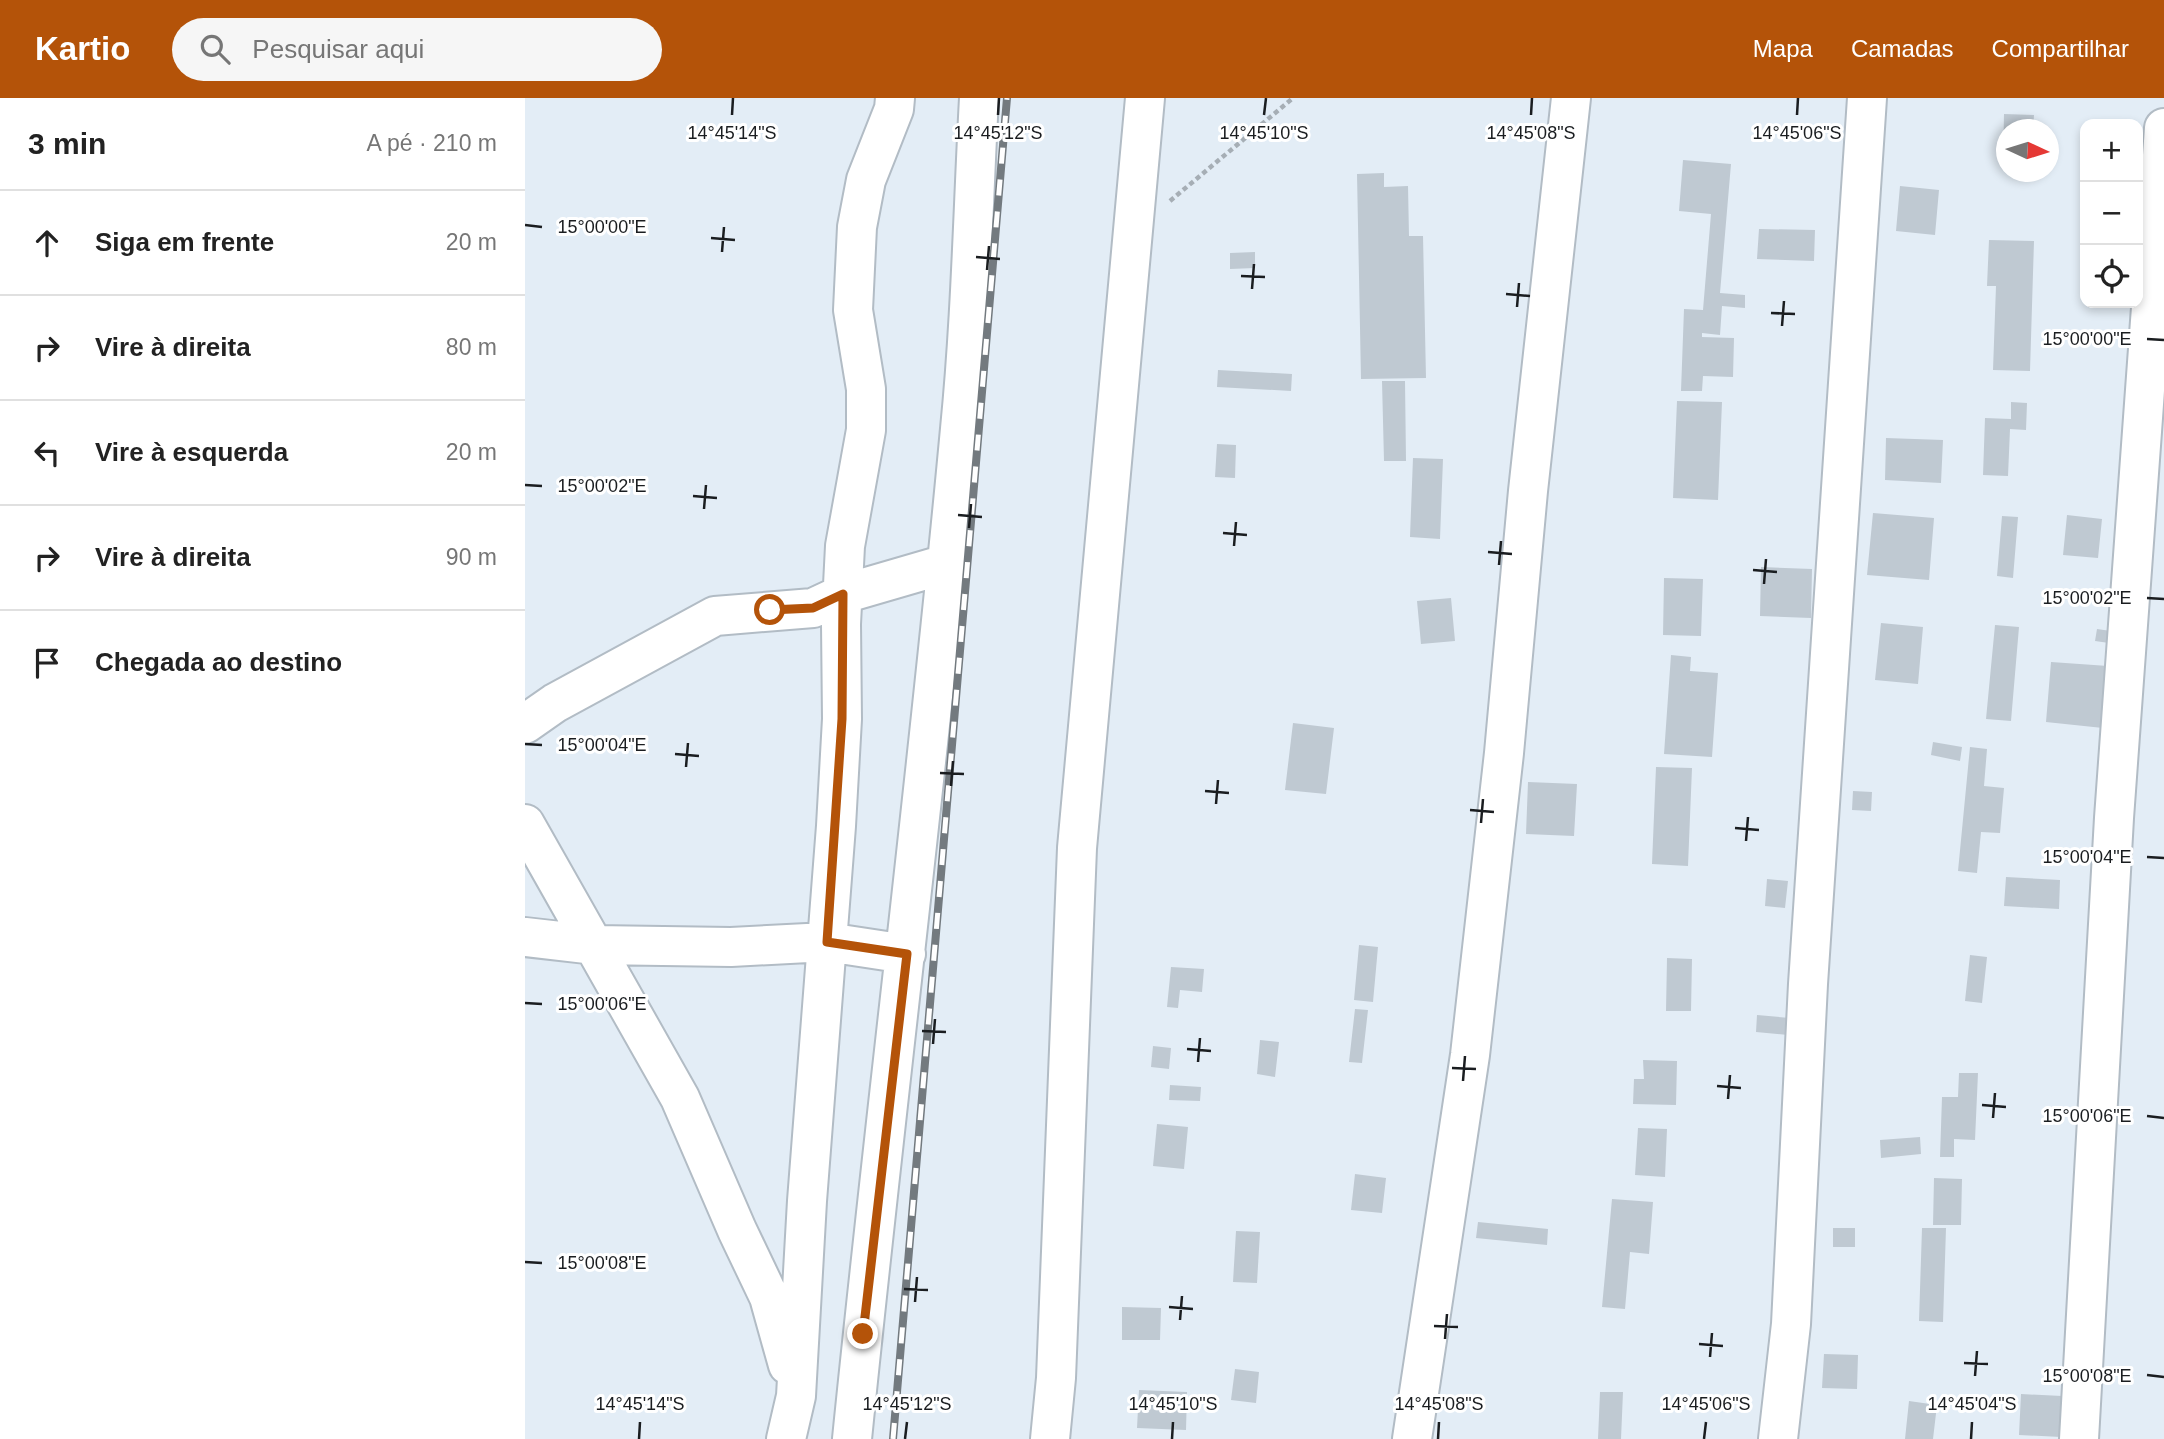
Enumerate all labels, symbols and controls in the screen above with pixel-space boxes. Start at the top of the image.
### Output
search box [172,18,662,81]
text: Kartio [35,30,130,67]
icon: search [196,30,234,68]
text: Pesquisar aqui [252,34,424,64]
text: Mapa [1753,35,1813,62]
text: Camadas [1851,35,1954,62]
text: Compartilhar [1992,35,2129,62]
north arrow [1996,119,2059,182]
map controls [2080,119,2143,308]
button: + [2080,119,2143,182]
text: 14°45'14"S [687,123,777,143]
text: 14°45'12"S [953,123,1043,143]
text: 14°45'10"S [1219,123,1309,143]
text: 14°45'08"S [1486,123,1576,143]
text: 14°45'06"S [1752,123,1842,143]
text: 3 min [28,127,106,160]
text: A pé · 210 m [367,130,497,156]
button: − [2080,182,2143,245]
text: 15°00'00"E [557,217,647,237]
icon: ahead [28,224,66,262]
text: Siga em frente [95,227,274,257]
text: 20 m [446,229,497,255]
button: locate [2080,245,2143,308]
icon: right [28,329,66,367]
text: 15°00'00"E [2042,329,2132,349]
text: Vire à direita [95,332,251,362]
text: 80 m [446,334,497,360]
icon: left [28,434,66,472]
text: Vire à esquerda [95,437,288,467]
text: 20 m [446,439,497,465]
text: 15°00'02"E [557,476,647,496]
icon: right [28,539,66,577]
text: Vire à direita [95,542,251,572]
text: 90 m [446,544,497,570]
text: 15°00'02"E [2042,588,2132,608]
route start [754,594,785,625]
icon: arrive [28,644,66,682]
text: Chegada ao destino [95,647,342,677]
text: 15°00'04"E [557,735,647,755]
text: 15°00'04"E [2042,847,2132,867]
text: 15°00'06"E [557,994,647,1014]
text: 15°00'06"E [2042,1106,2132,1126]
text: 15°00'08"E [557,1253,647,1273]
route end [847,1318,878,1349]
text: 15°00'08"E [2042,1366,2132,1386]
text: 14°45'14"S [595,1394,685,1414]
text: 14°45'12"S [862,1394,952,1414]
text: 14°45'10"S [1128,1394,1218,1414]
text: 14°45'08"S [1394,1394,1484,1414]
text: 14°45'06"S [1661,1394,1751,1414]
text: 14°45'04"S [1927,1394,2017,1414]

